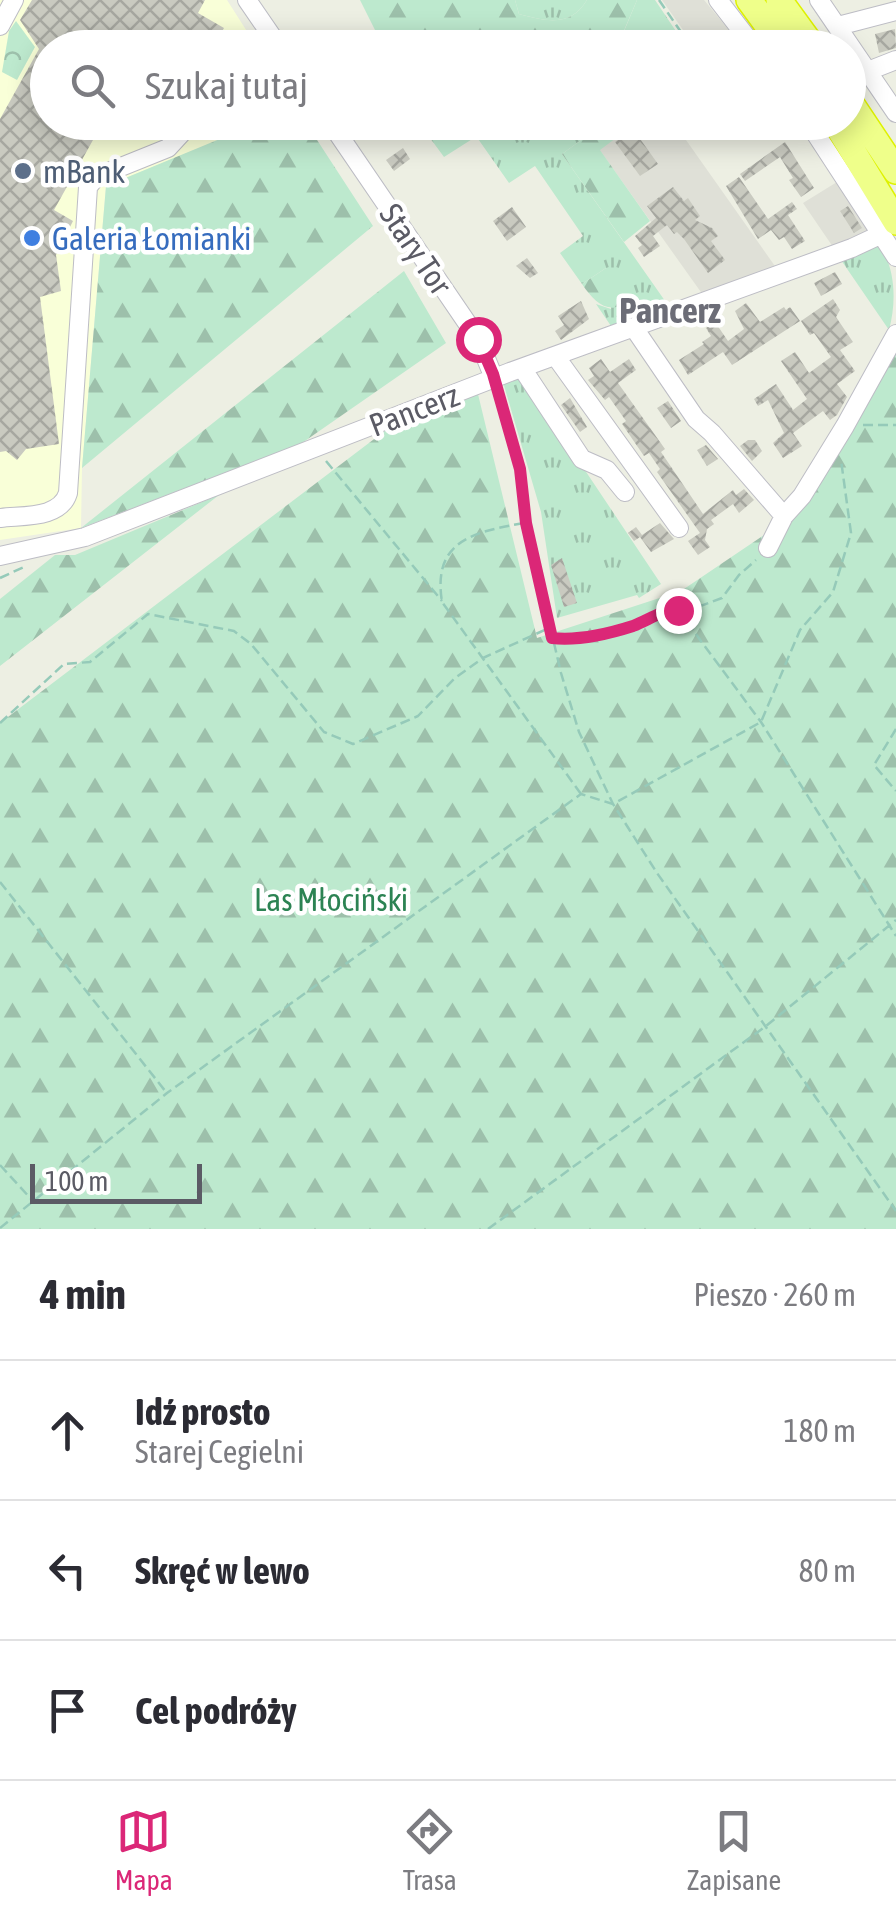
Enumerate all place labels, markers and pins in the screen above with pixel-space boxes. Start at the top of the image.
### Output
place label: mBank [43,153,126,190]
marker: mBank [12,160,34,182]
place label: Galeria Łomianki [52,220,251,257]
marker: Galeria Łomianki [21,227,43,249]

